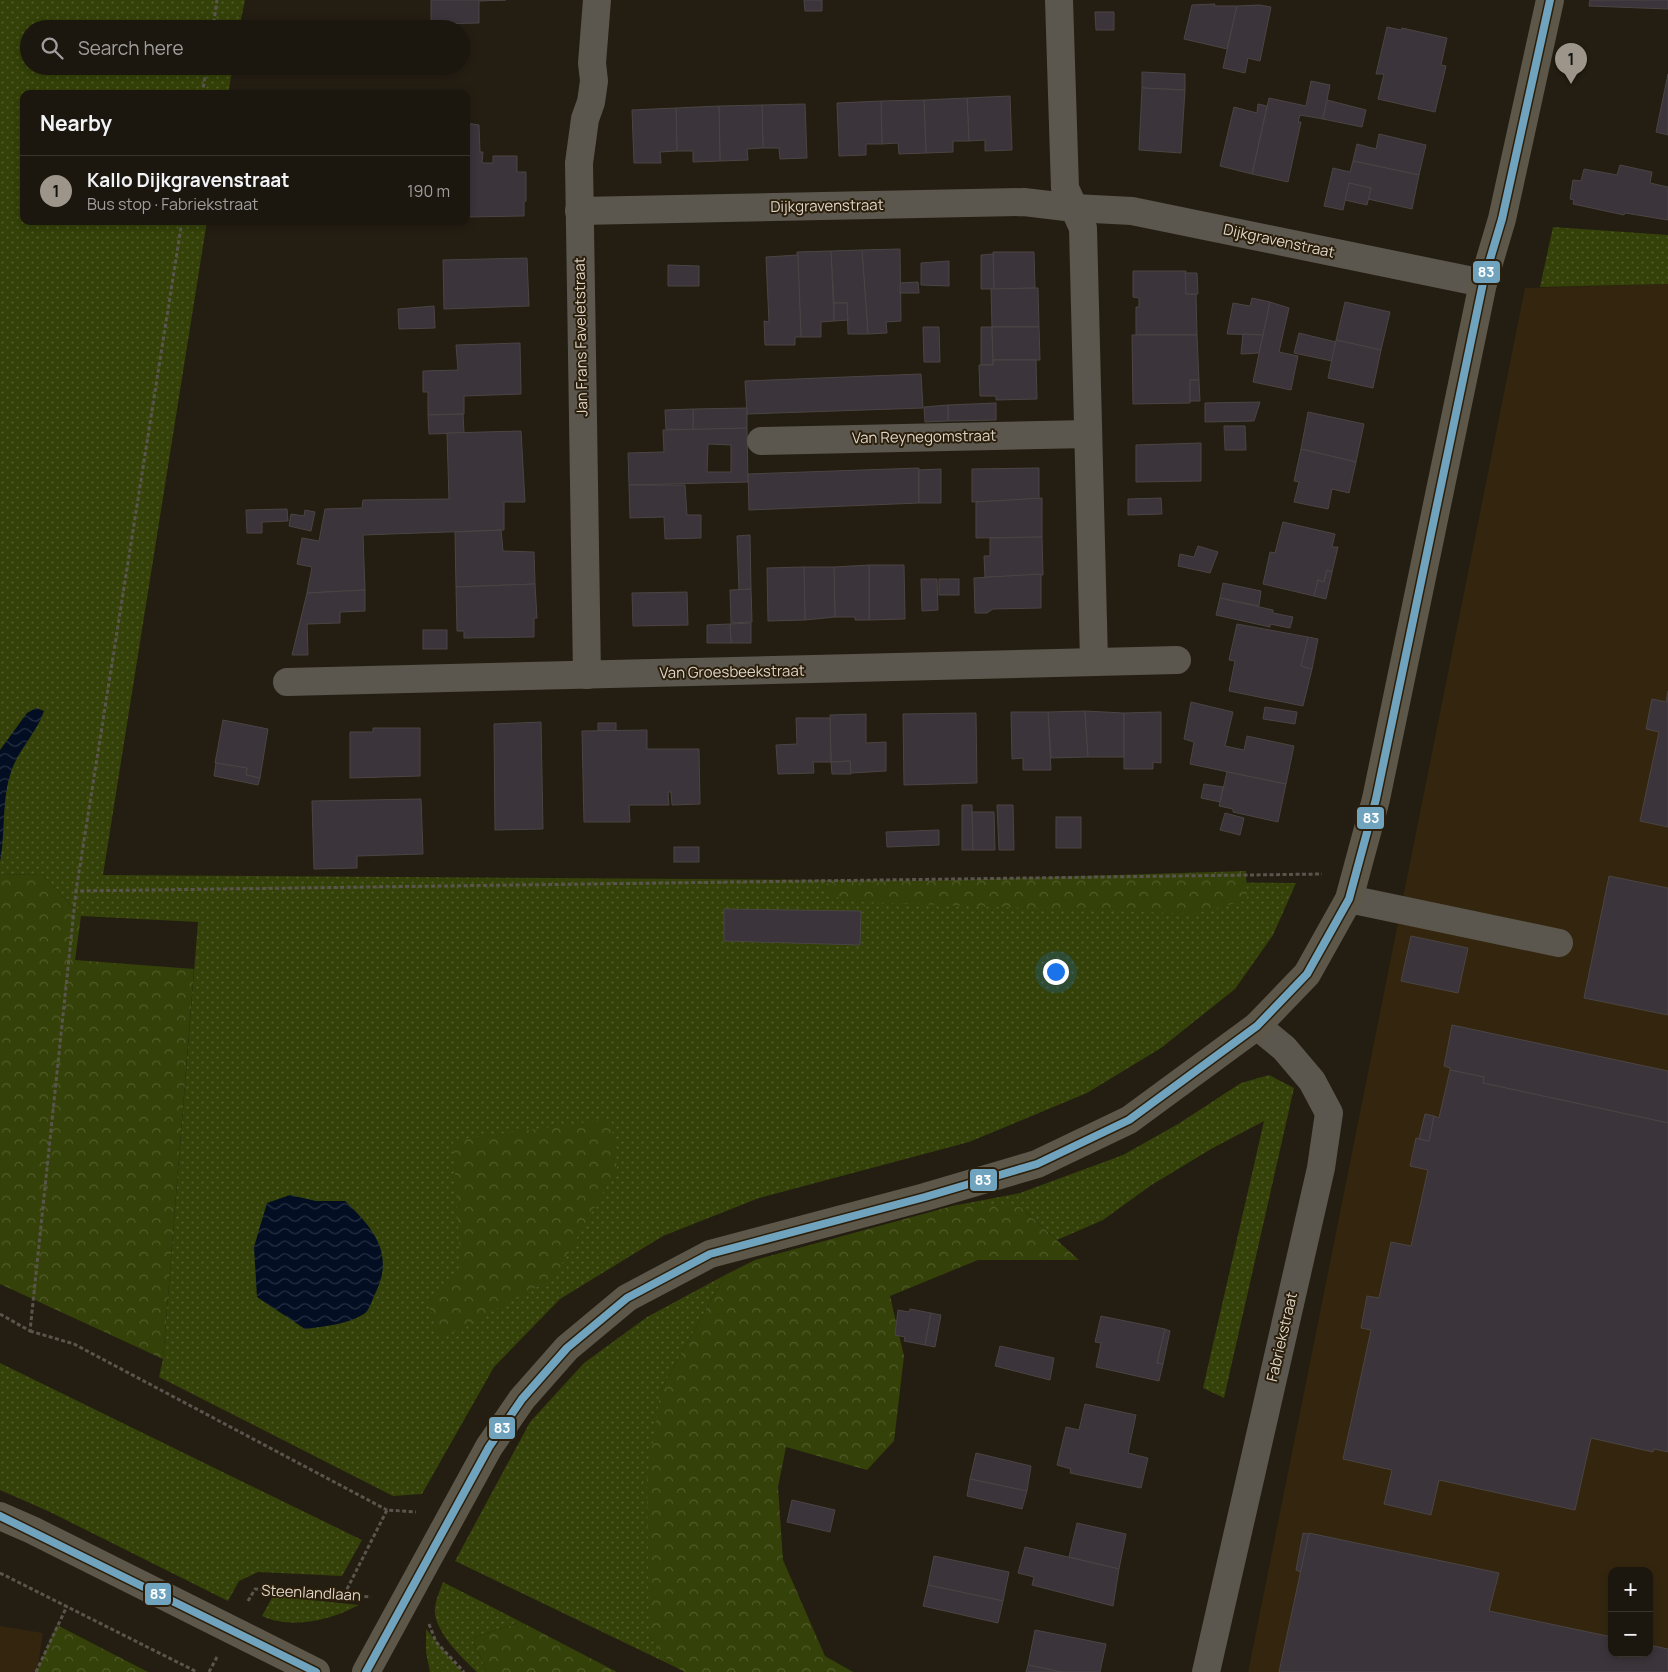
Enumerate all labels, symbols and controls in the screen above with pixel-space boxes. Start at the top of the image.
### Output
search box [20,20,470,75]
icon: search [38,34,66,62]
text: Search here [78,35,184,61]
pin: 1 [1555,43,1587,84]
text: Nearby [40,109,112,137]
text: Kallo Dijkgravenstraat [87,167,290,193]
text: 1 [52,180,60,202]
text: 190 m [407,180,450,202]
text: Bus stop · Fabriekstraat [87,193,259,215]
street label: Dijkgravenstraat [770,194,884,217]
street label: Dijkgravenstraat [1222,218,1337,263]
street label: Jan Frans Faveletstraat [569,257,592,417]
line badge: 83 [1472,260,1501,284]
text: 83 [1478,262,1494,281]
street label: Van Reynegomstraat [852,425,996,448]
street label: Van Groesbeekstraat [659,660,805,683]
line badge: 83 [1356,806,1385,830]
text: 83 [1363,808,1379,827]
your location [1043,959,1069,985]
line badge: 83 [969,1168,998,1192]
text: 83 [975,1170,991,1189]
street label: Fabriekstraat [1261,1290,1302,1384]
line badge: 83 [488,1416,516,1440]
text: 83 [494,1418,510,1437]
map controls [1608,1567,1653,1657]
button: + [1608,1567,1653,1612]
street label: Steenlandlaan [261,1579,362,1606]
line badge: 83 [144,1582,172,1606]
text: 83 [150,1584,166,1603]
button: − [1608,1612,1653,1657]

